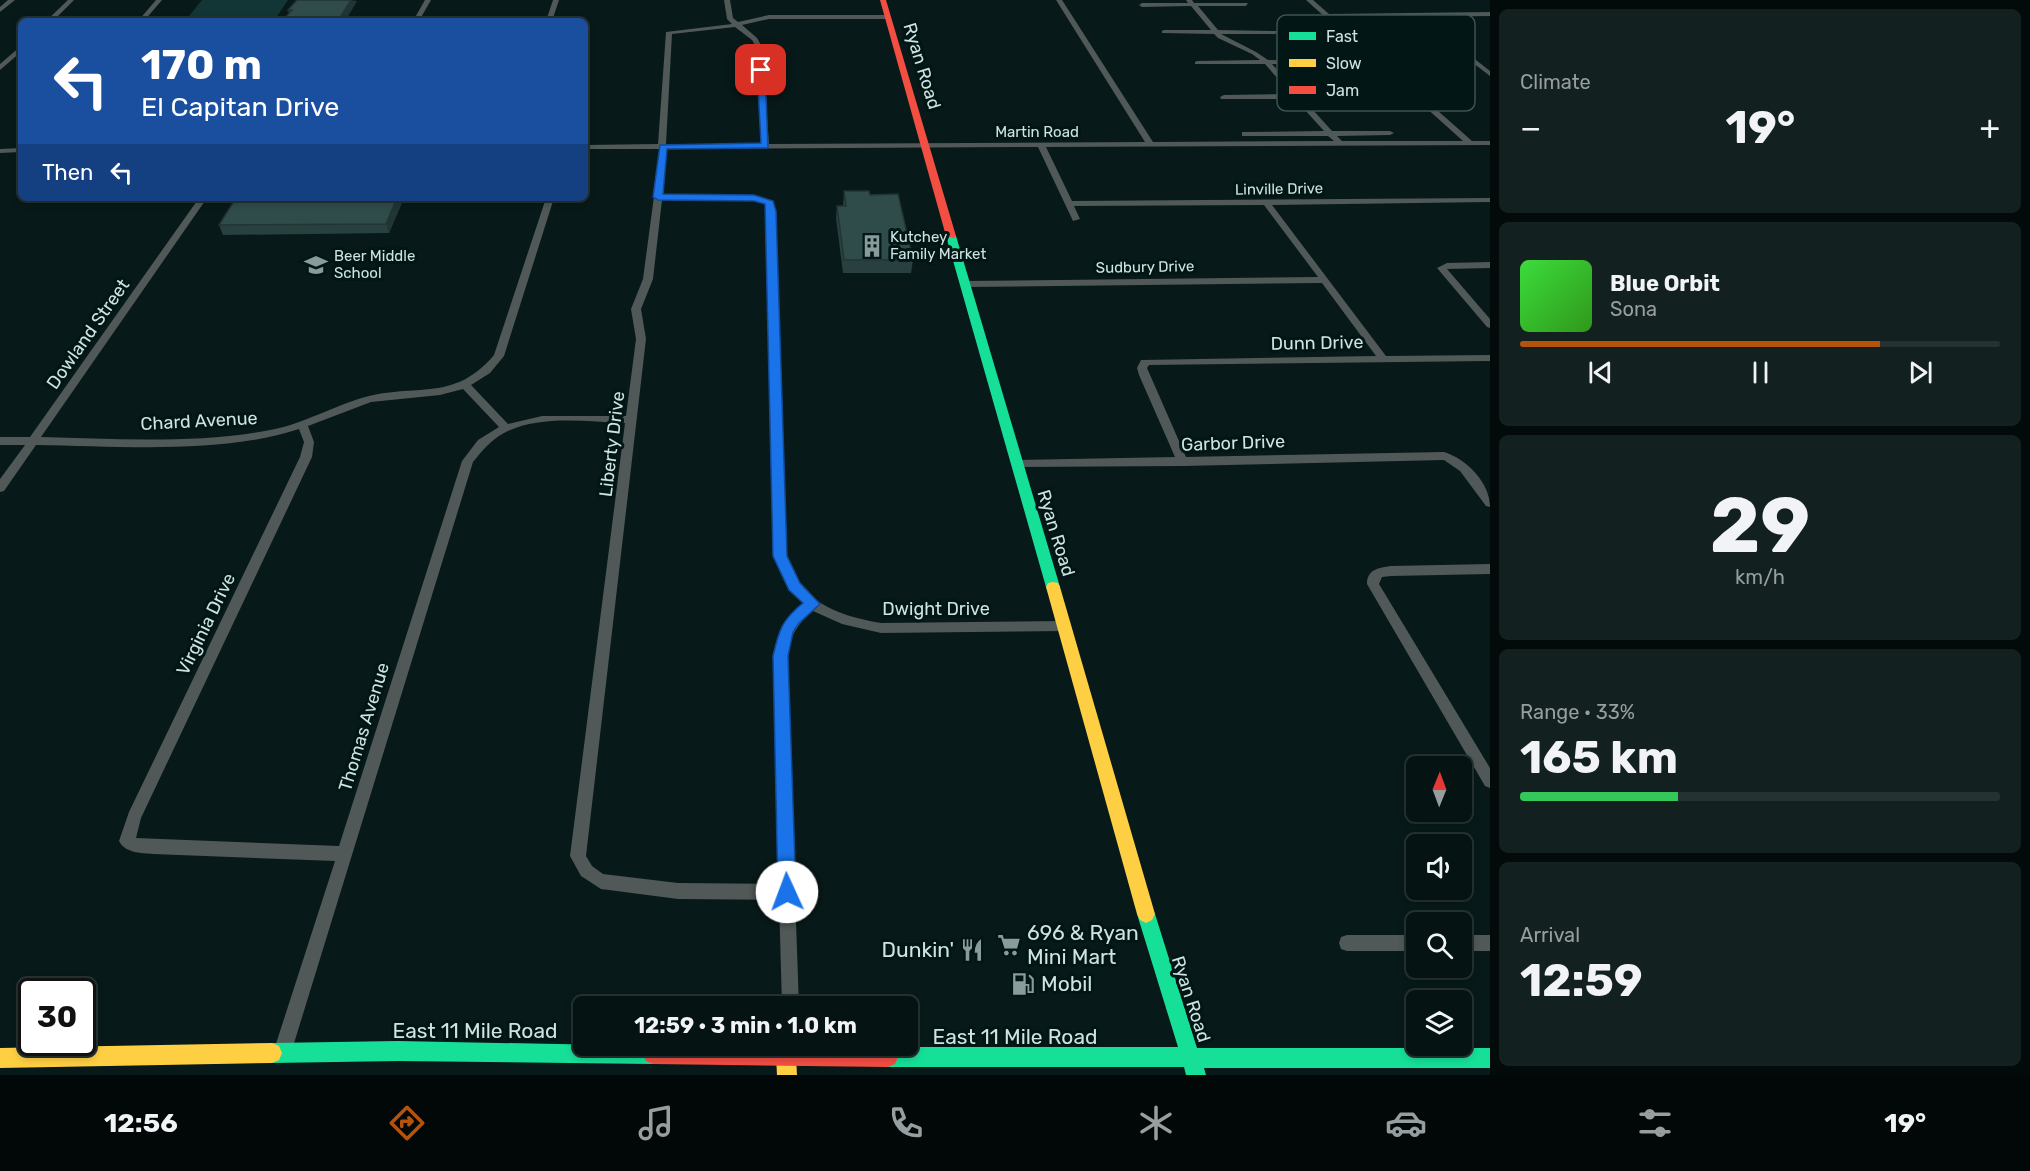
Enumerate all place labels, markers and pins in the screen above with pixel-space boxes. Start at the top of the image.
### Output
pin [735,44,786,95]
place label: Kutchey Family Market [890,228,986,263]
building icon: Kutchey Family Market [859,233,885,259]
place label: Beer Middle School [334,247,415,282]
school or university icon: Beer Middle School [303,252,329,278]
place label: 696 & Ryan Mini Mart [1027,920,1139,969]
supermarket icon: 696 & Ryan Mini Mart [996,932,1022,958]
place label: Dunkin' [882,937,954,962]
restaurant icon: Dunkin' [959,937,985,963]
fuel station icon: Mobil [1010,971,1036,997]
place label: Mobil [1041,971,1092,996]

